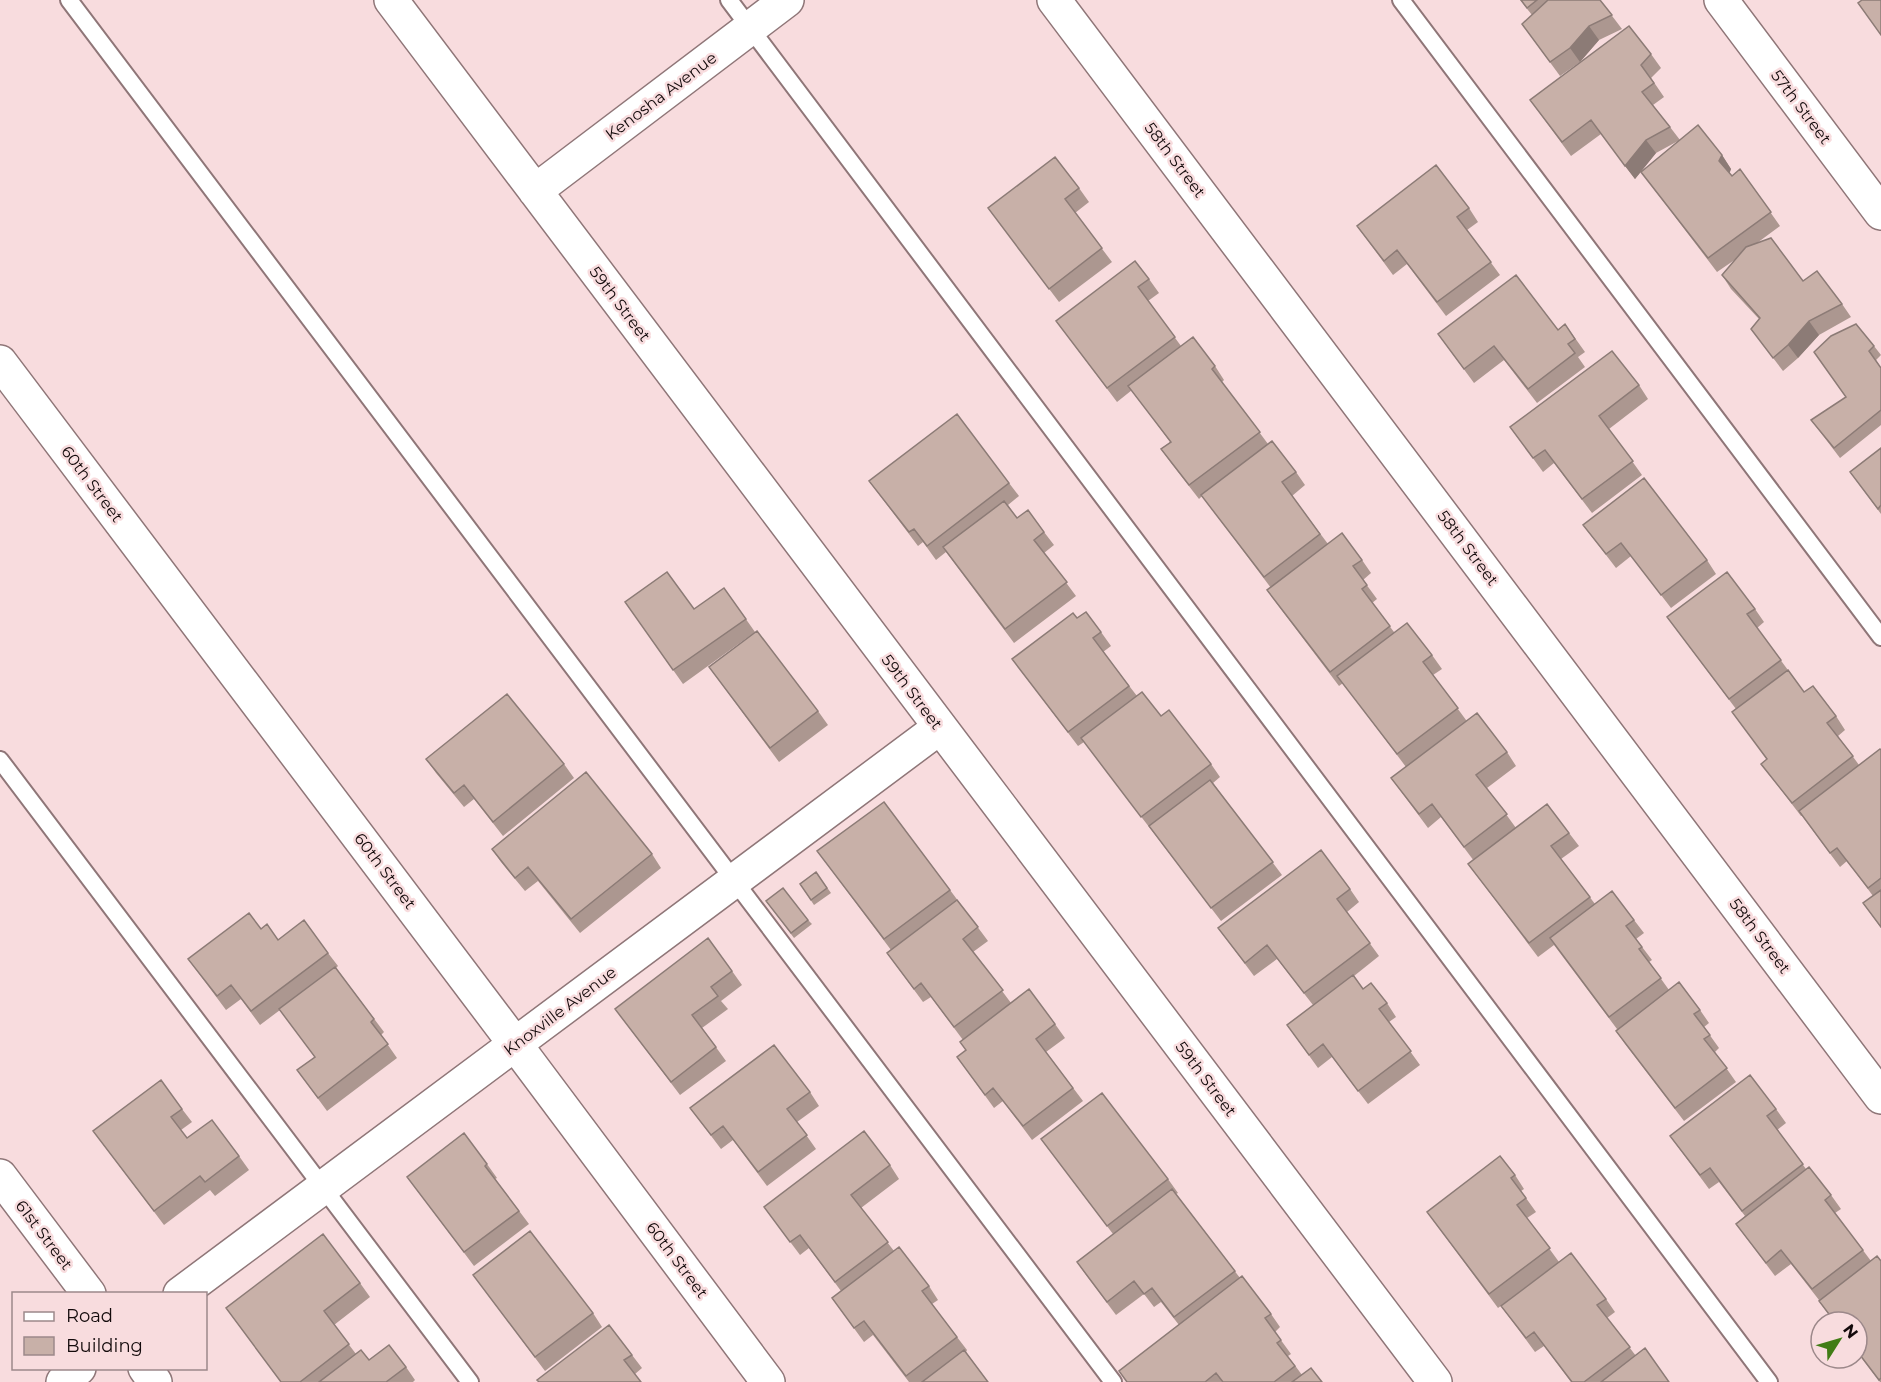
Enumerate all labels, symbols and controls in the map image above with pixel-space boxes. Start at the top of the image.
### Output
street label: Kenosha Avenue [602,48,720,144]
street label: 57th Street [1767,66,1835,148]
street label: 58th Street [1141,119,1210,202]
street label: 59th Street [586,263,655,346]
street label: 60th Street [57,442,127,526]
street label: 58th Street [1434,507,1503,590]
street label: 59th Street [878,651,947,734]
street label: 60th Street [350,829,420,913]
street label: 58th Street [1726,895,1795,978]
street label: Knoxville Avenue [500,963,620,1059]
street label: 59th Street [1172,1038,1241,1121]
street label: 61st Street [12,1196,77,1274]
street label: 60th Street [642,1218,712,1302]
legend [12,1292,207,1370]
text: Road [66,1305,113,1327]
north arrow [1809,1310,1869,1370]
text: N [1839,1320,1862,1342]
text: Building [66,1335,143,1357]

